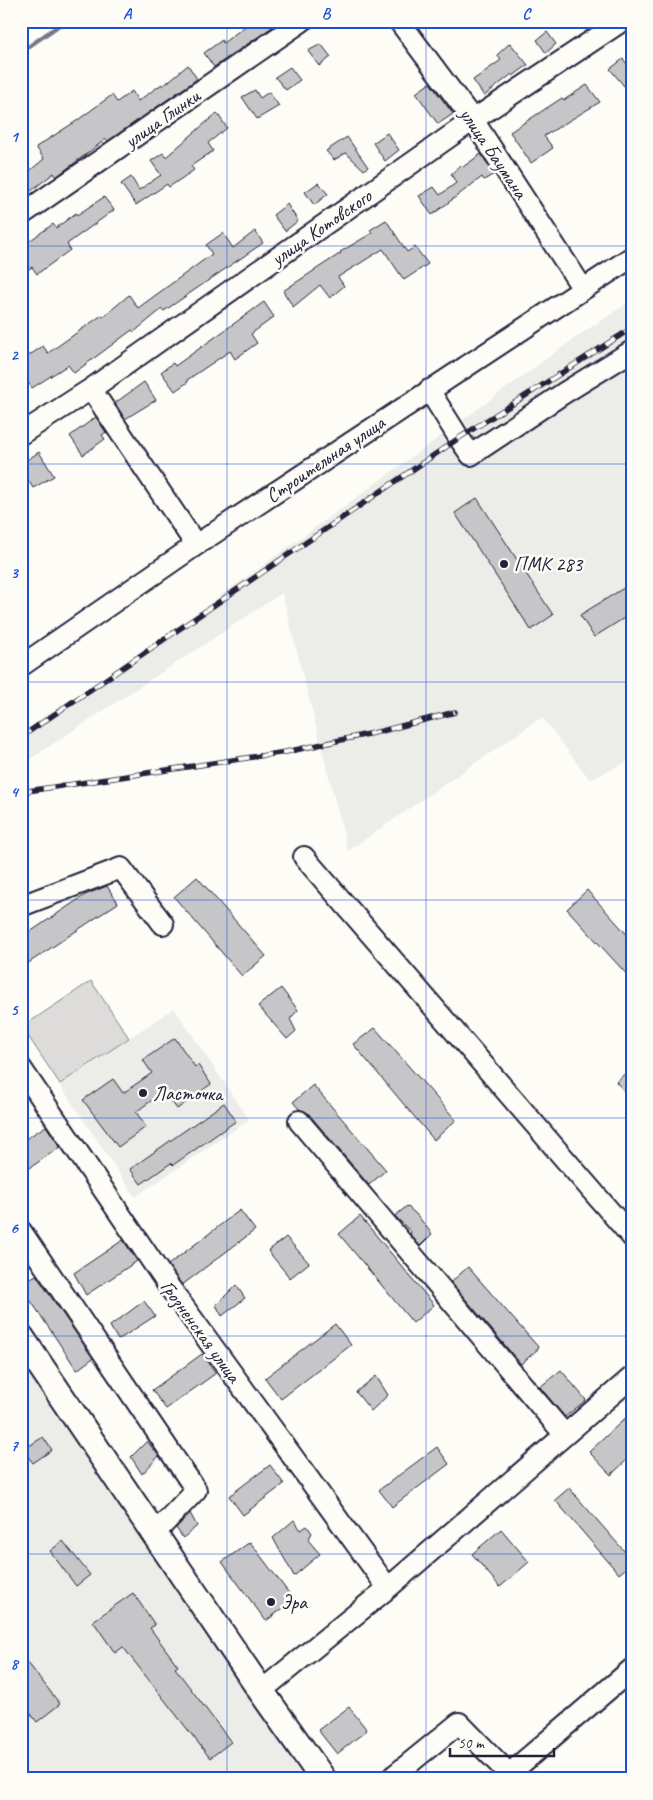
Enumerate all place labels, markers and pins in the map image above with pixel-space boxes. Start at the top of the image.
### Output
place label: ПМК 283 [514,552,584,577]
marker: ПМК 283 [498,558,510,570]
place label: Ласточка [153,1081,224,1106]
marker: Ласточка [137,1087,149,1099]
place label: Эра [281,1590,308,1615]
marker: Эра [265,1596,277,1608]

